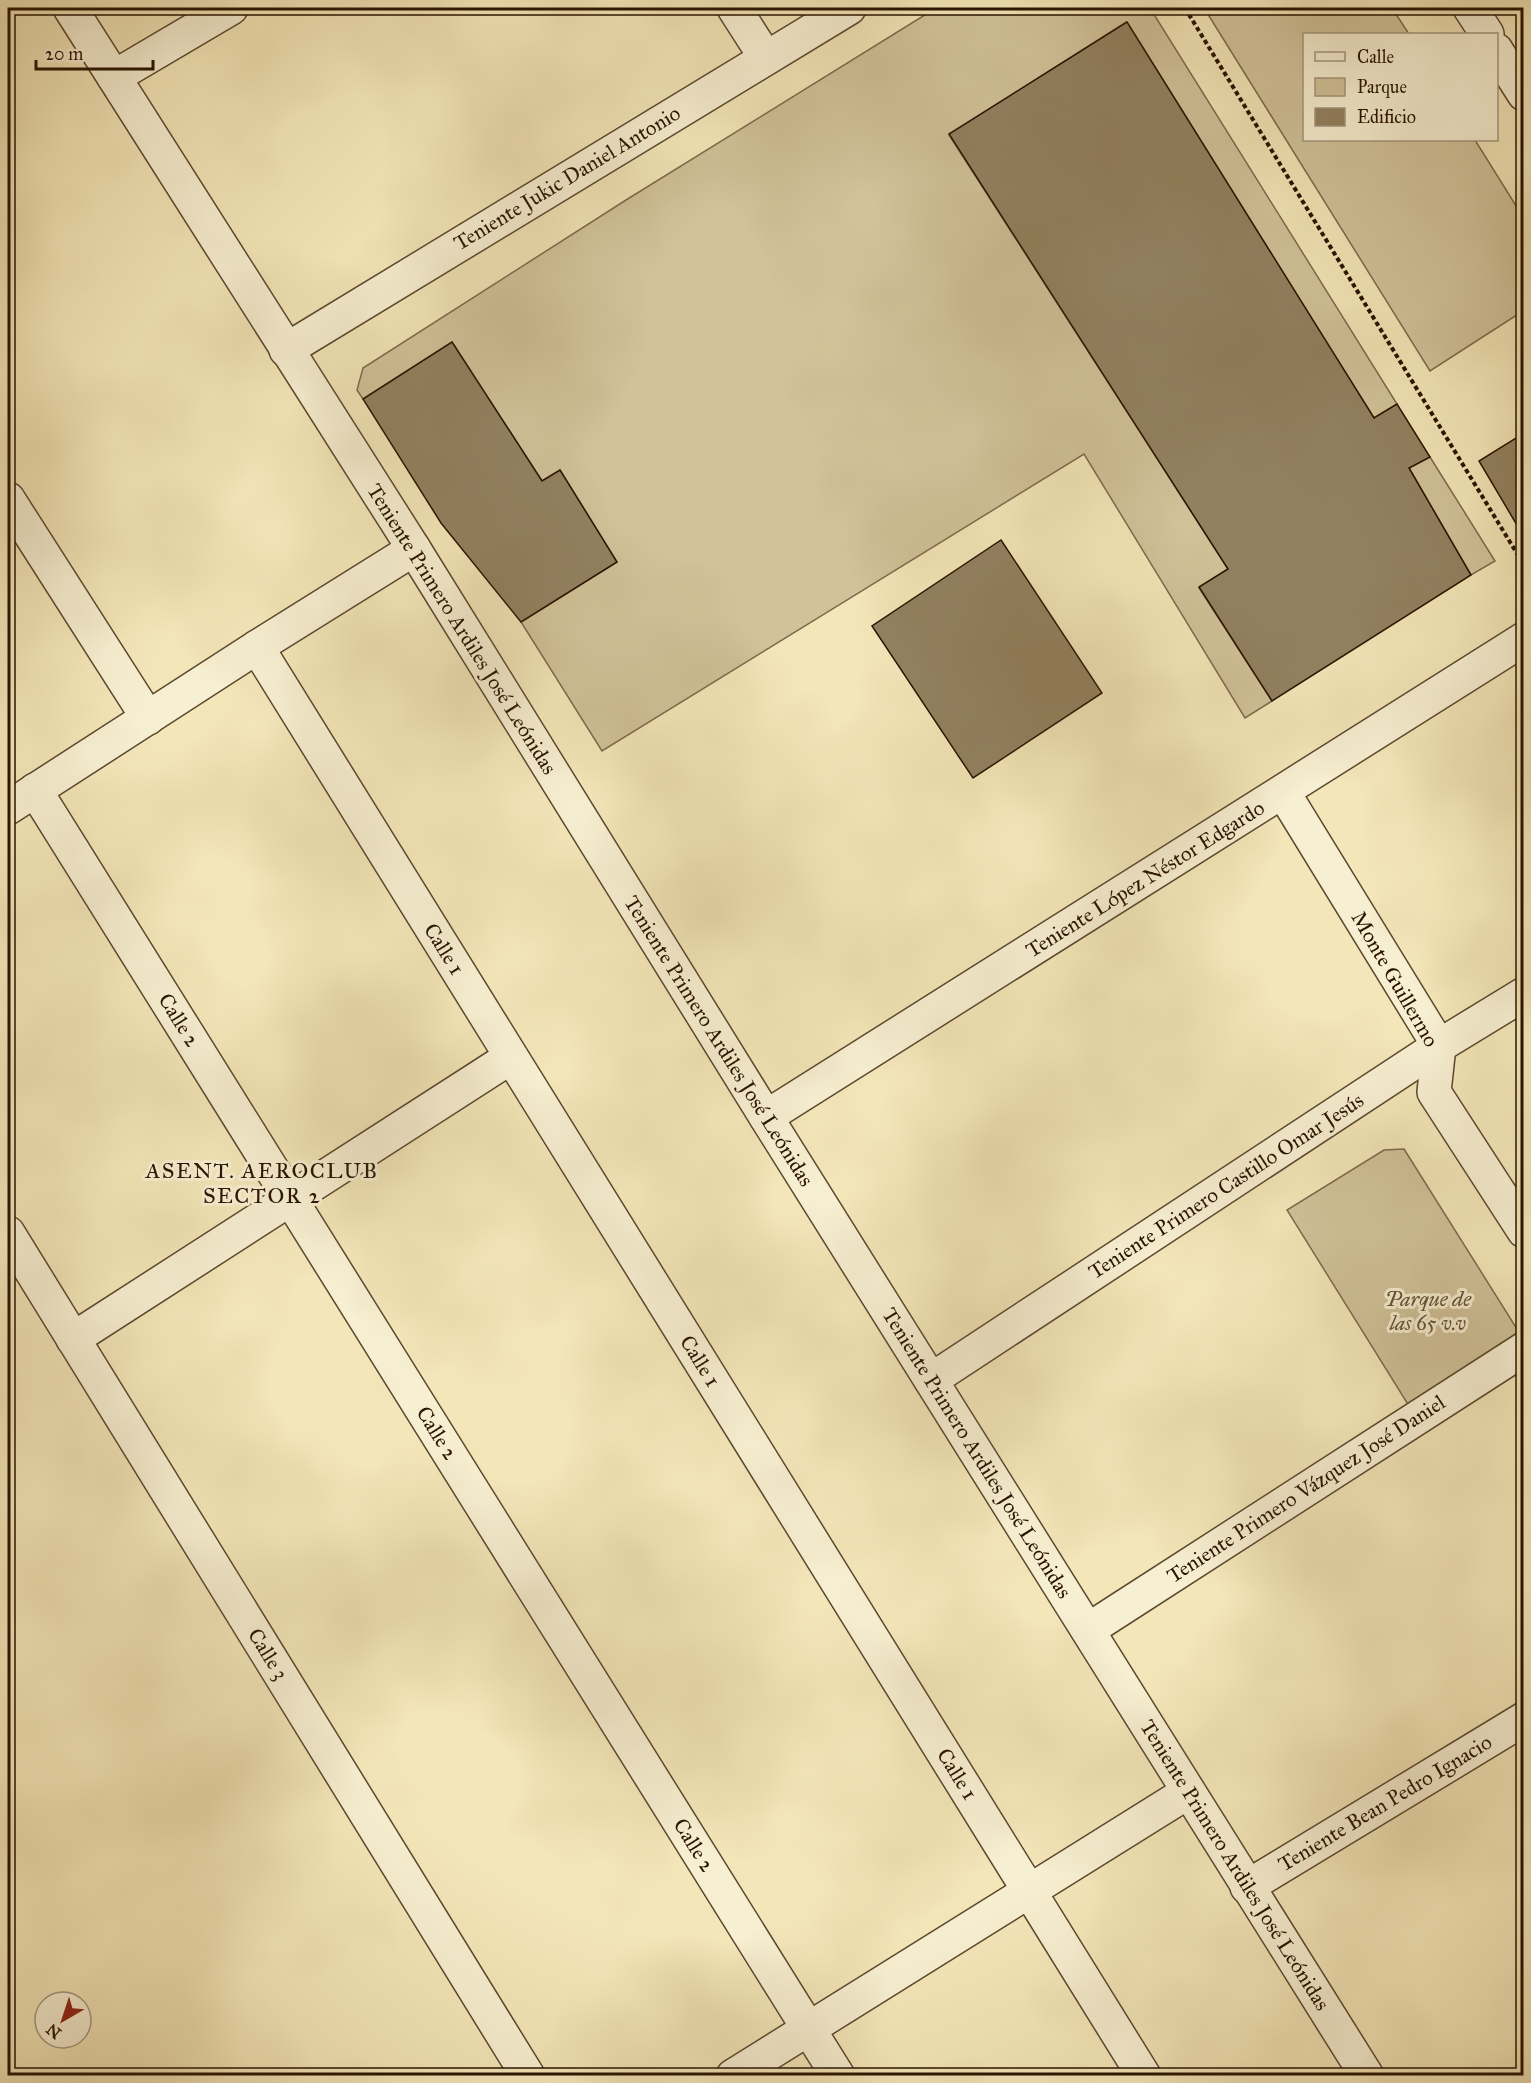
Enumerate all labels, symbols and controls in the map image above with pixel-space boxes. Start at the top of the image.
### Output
scale bar [36,33,153,71]
legend [1303,33,1498,141]
text: 20 m [45,43,83,65]
text: Calle [1357,46,1394,68]
text: Parque [1357,76,1407,99]
street label: Teniente Jukic Daniel Antonio [449,100,685,256]
text: Edificio [1357,106,1416,128]
street label: Teniente Primero Ardiles José Leónidas [361,479,563,779]
street label: Teniente López Néstor Edgardo [1021,795,1269,963]
street label: Teniente Primero Ardiles José Leónidas [618,891,820,1191]
street label: Monte Guillermo [1346,906,1445,1052]
street label: Calle 1 [418,918,470,980]
street label: Calle 2 [153,988,206,1052]
street label: Teniente Primero Castillo Omar Jesús [1083,1087,1369,1285]
district label: ASENT. AEROCLUB SECTOR 2 [145,1157,379,1209]
park label: Parque de las 65 v.v [1385,1286,1472,1336]
street label: Teniente Primero Ardiles José Leónidas [876,1303,1078,1603]
street label: Calle 1 [674,1330,726,1392]
street label: Teniente Primero Vázquez José Daniel [1162,1389,1450,1589]
street label: Calle 2 [411,1401,464,1465]
street label: Calle 3 [242,1623,294,1685]
street label: Teniente Primero Ardiles José Leónidas [1134,1715,1336,2015]
street label: Teniente Bean Pedro Ignacio [1274,1729,1497,1877]
street label: Calle 1 [931,1743,983,1805]
street label: Calle 2 [668,1813,721,1877]
north arrow [33,1990,93,2050]
text: N [42,2019,65,2043]

